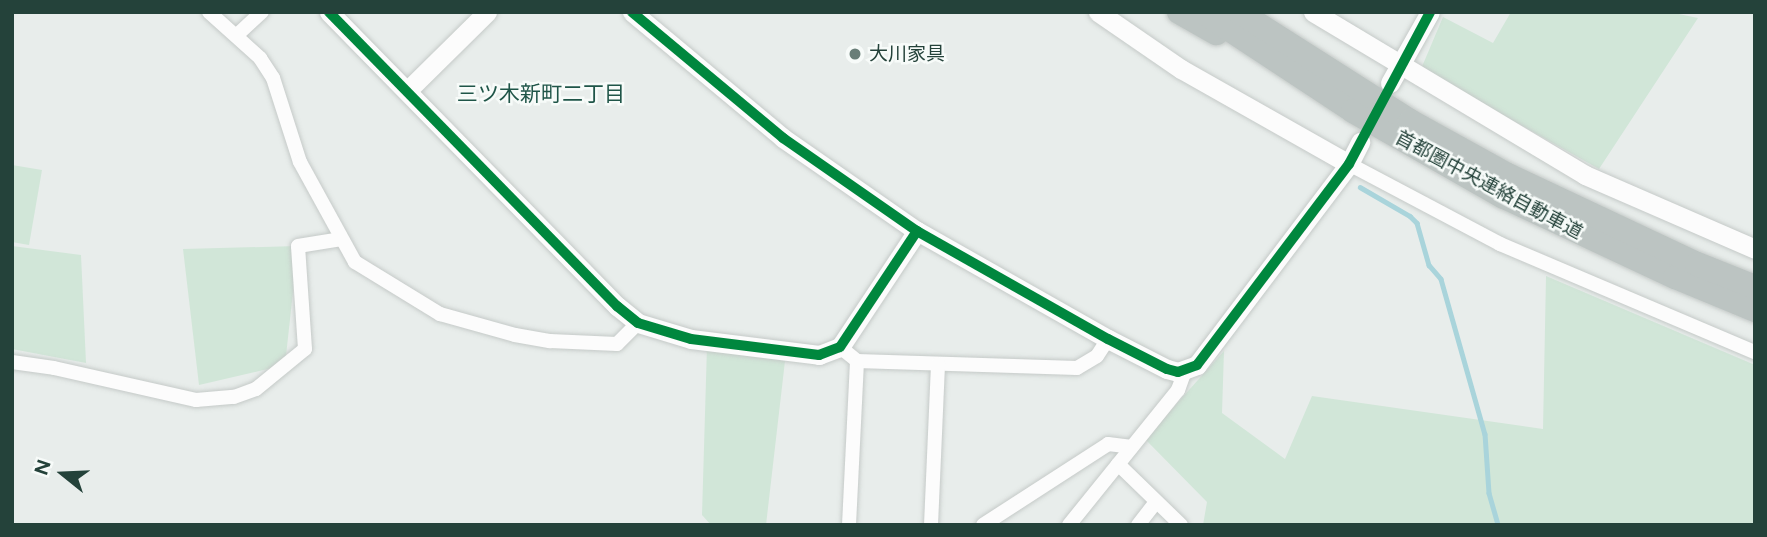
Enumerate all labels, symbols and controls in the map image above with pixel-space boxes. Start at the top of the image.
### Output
place label: 大川家具 [869,43,945,65]
marker: 大川家具 [847,46,863,62]
district label: 三ツ木新町二丁目 [457,81,625,107]
street label: 首都圏中央連絡自動車道 [1391,126,1587,244]
north arrow [28,439,98,509]
text: N [29,457,56,478]

